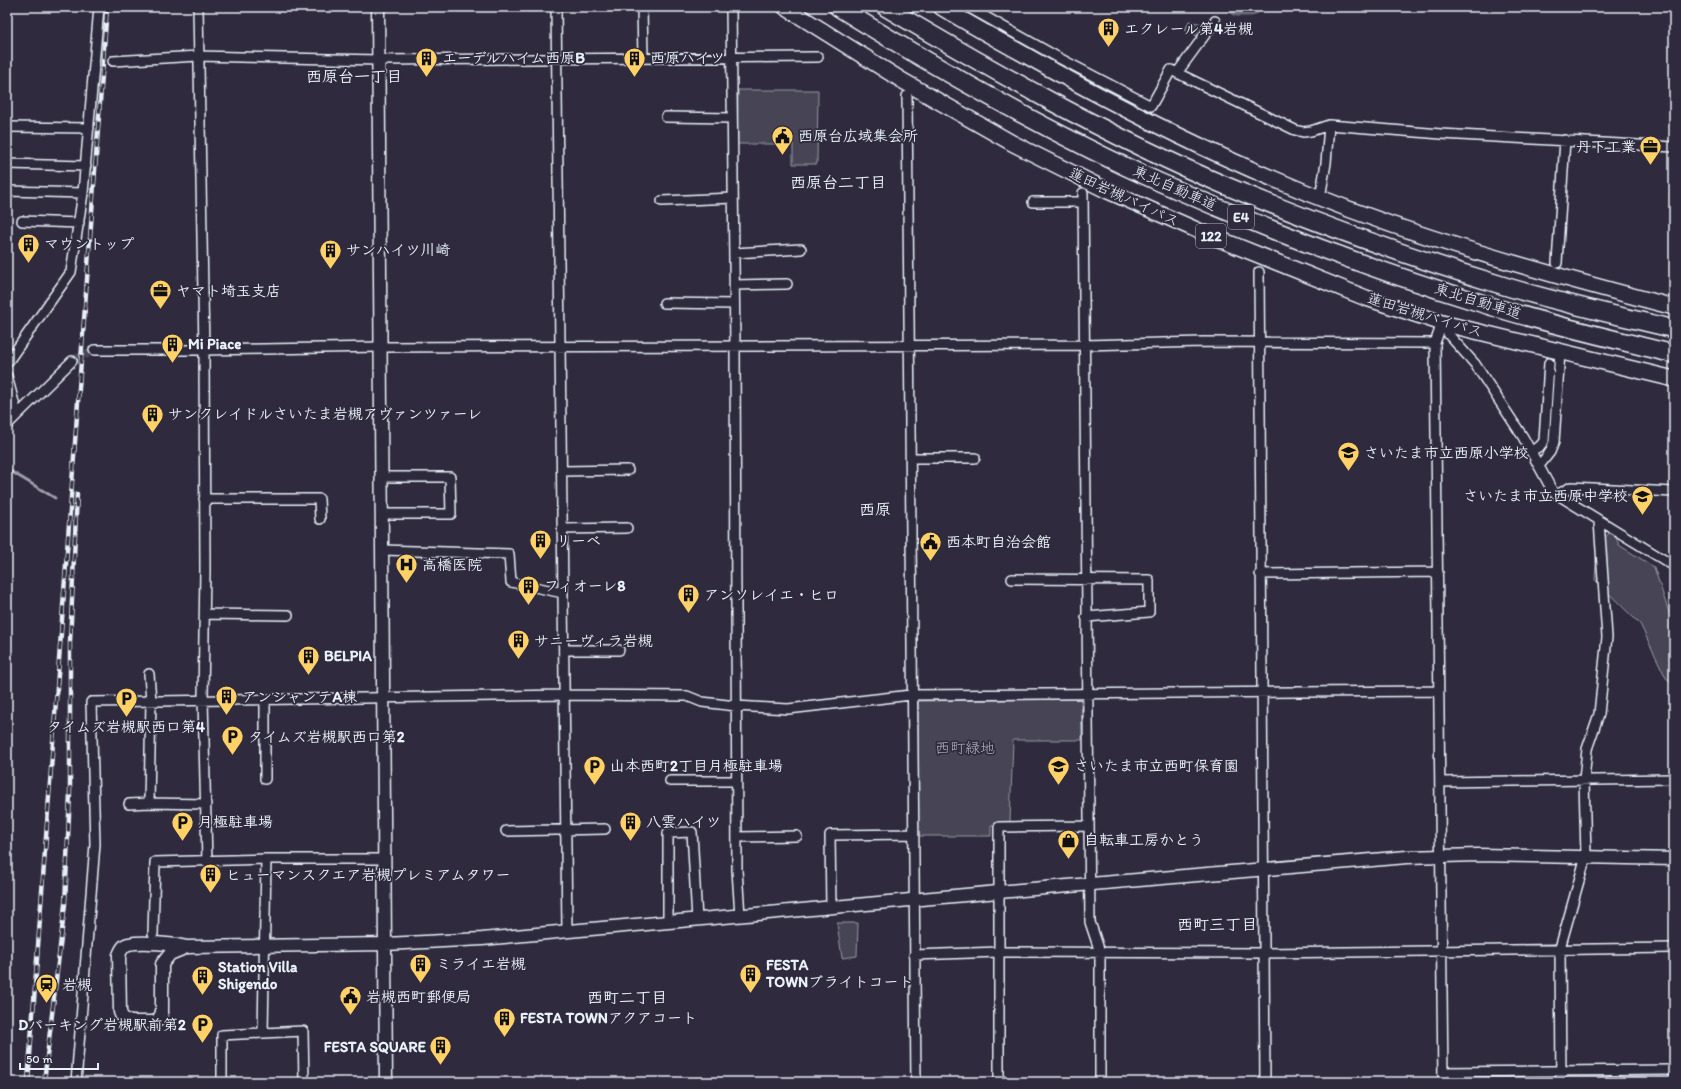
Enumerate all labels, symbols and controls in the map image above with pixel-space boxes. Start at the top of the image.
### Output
building icon: エクレール第4岩槻 [1095,16,1121,49]
place label: エクレール第4岩槻 [1124,20,1253,38]
building icon: エーデルハイム西原B [413,45,439,78]
building icon: 西原ハイツ [621,45,647,78]
place label: エーデルハイム西原B [442,49,585,67]
place label: 西原ハイツ [650,49,725,67]
district label: 西原台一丁目 [306,67,402,86]
public building icon: 西原台広域集会所 [769,123,795,156]
place label: 西原台広域集会所 [798,127,918,145]
office icon: 丹下工業 [1638,134,1664,167]
place label: 丹下工業 [1576,138,1636,156]
street label: 東北自動車道 [1130,161,1220,215]
street label: 蓮田岩槻バイパス [1066,164,1182,230]
district label: 西原台二丁目 [790,173,886,192]
road number: E4 [1228,205,1254,229]
road number: 122 [1196,224,1226,248]
building icon: マウントップ [15,231,41,264]
place label: マウントップ [44,235,134,253]
building icon: サンハイツ川崎 [318,237,344,270]
place label: サンハイツ川崎 [346,241,450,259]
office icon: ヤマト埼玉支店 [148,278,174,311]
street label: 東北自動車道 [1432,279,1524,323]
place label: ヤマト埼玉支店 [176,282,281,300]
street label: 蓮田岩槻バイパス [1365,289,1485,341]
building icon: Mi Piace [160,331,186,364]
place label: Mi Piace [188,335,241,353]
building icon: サンクレイドルさいたま岩槻アヴァンツァーレ [139,401,165,434]
place label: サンクレイドルさいたま岩槻アヴァンツァーレ [168,405,482,423]
school or university icon: さいたま市立西原小学校 [1335,440,1361,473]
place label: さいたま市立西原小学校 [1364,444,1529,462]
school or university icon: さいたま市立西原中学校 [1630,483,1656,516]
place label: さいたま市立西原中学校 [1463,487,1628,505]
district label: 西原 [859,500,891,519]
building icon: リーベ [528,528,554,561]
public building icon: 西本町自治会館 [918,529,944,562]
place label: リーベ [556,532,601,550]
place label: 西本町自治会館 [946,533,1051,551]
hospital icon: 高橋医院 [393,552,419,585]
place label: 高橋医院 [422,556,482,574]
building icon: フィオーレ8 [515,573,541,606]
place label: フィオーレ8 [544,577,626,595]
building icon: アンソレイエ・ヒロ [676,582,702,615]
place label: アンソレイエ・ヒロ [704,586,839,604]
building icon: サニーヴィラ岩槻 [505,628,531,661]
place label: サニーヴィラ岩槻 [534,632,653,650]
building icon: BELPIA [296,643,322,676]
place label: BELPIA [324,647,372,665]
building icon: アンシャンテA棟 [213,684,239,717]
parking icon: タイムズ岩槻駅西口第4 [113,685,139,718]
place label: アンシャンテA棟 [242,688,357,706]
place label: タイムズ岩槻駅西口第4 [47,718,205,736]
parking icon: タイムズ岩槻駅西口第2 [220,724,246,757]
place label: タイムズ岩槻駅西口第2 [248,728,405,746]
park label: 西町緑地 [935,739,995,757]
parking icon: 山本西町2丁目月極駐車場 [582,753,608,786]
school or university icon: さいたま市立西町保育園 [1045,753,1071,786]
place label: 山本西町2丁目月極駐車場 [610,757,783,775]
place label: さいたま市立西町保育園 [1074,757,1239,775]
parking icon: 月極駐車場 [169,809,195,842]
building icon: 八雲ハイツ [617,809,643,842]
place label: 月極駐車場 [198,813,273,831]
place label: 八雲ハイツ [646,813,721,831]
shop icon: 自転車工房かとう [1056,827,1082,860]
place label: 自転車工房かとう [1084,831,1204,849]
building icon: ヒューマンスクエア岩槻プレミアムタワー [197,862,223,895]
place label: ヒューマンスクエア岩槻プレミアムタワー [226,866,510,884]
district label: 西町三丁目 [1177,915,1257,934]
building icon: ミライエ岩槻 [408,951,434,984]
place label: ミライエ岩槻 [436,955,526,973]
place label: FESTA TOWNブライトコート [765,956,913,991]
place label: Station Villa Shigendo [218,958,298,994]
building icon: FESTA TOWNブライトコート [738,961,764,994]
building icon: Station Villa Shigendo [190,963,216,996]
station icon: 岩槻 [34,972,60,1005]
place label: 岩槻 [62,976,92,994]
public building icon: 岩槻西町郵便局 [338,984,364,1017]
place label: 岩槻西町郵便局 [366,988,471,1006]
district label: 西町二丁目 [587,988,667,1007]
building icon: FESTA TOWNアクアコート [491,1005,517,1038]
place label: FESTA TOWNアクアコート [520,1009,697,1027]
parking icon: Dパーキング岩槻駅前第2 [189,1012,215,1045]
place label: Dパーキング岩槻駅前第2 [18,1016,186,1034]
building icon: FESTA SQUARE [428,1034,454,1067]
place label: FESTA SQUARE [324,1038,427,1056]
scale bar [20,1045,98,1071]
text: 50 m [26,1052,52,1066]

